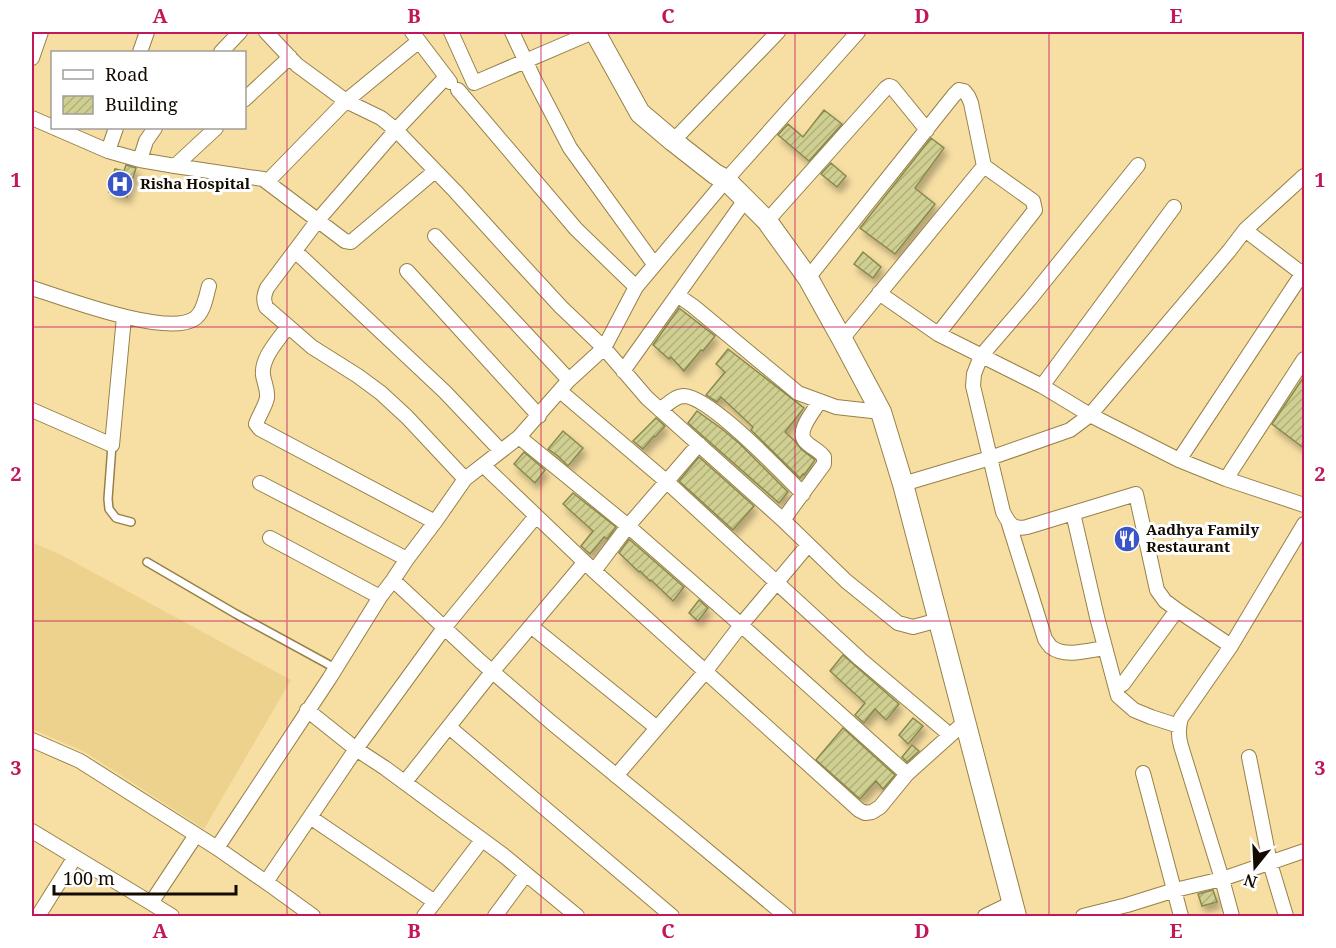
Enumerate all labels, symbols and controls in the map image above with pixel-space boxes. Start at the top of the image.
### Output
text: A [152,2,168,29]
text: B [407,2,421,29]
text: C [661,2,675,29]
text: D [914,2,930,29]
text: E [1169,2,1183,29]
legend [51,51,246,129]
text: Road [105,62,148,86]
text: Building [105,92,178,116]
text: 1 [10,166,22,193]
text: 1 [1314,166,1326,193]
hospital icon: Risha Hospital [105,169,135,199]
place label: Risha Hospital [140,173,251,193]
text: 2 [10,460,22,487]
text: 2 [1314,460,1326,487]
place label: Aadhya Family Restaurant [1146,519,1259,556]
restaurant icon: Aadhya Family Restaurant [1112,524,1142,554]
text: 3 [10,754,22,781]
text: 3 [1314,754,1326,781]
north arrow [1225,837,1285,897]
scale bar [54,858,236,896]
text: 100 m [63,866,115,890]
text: N [1241,869,1260,894]
text: A [152,917,168,944]
text: B [407,917,421,944]
text: C [661,917,675,944]
text: D [914,917,930,944]
text: E [1169,917,1183,944]

